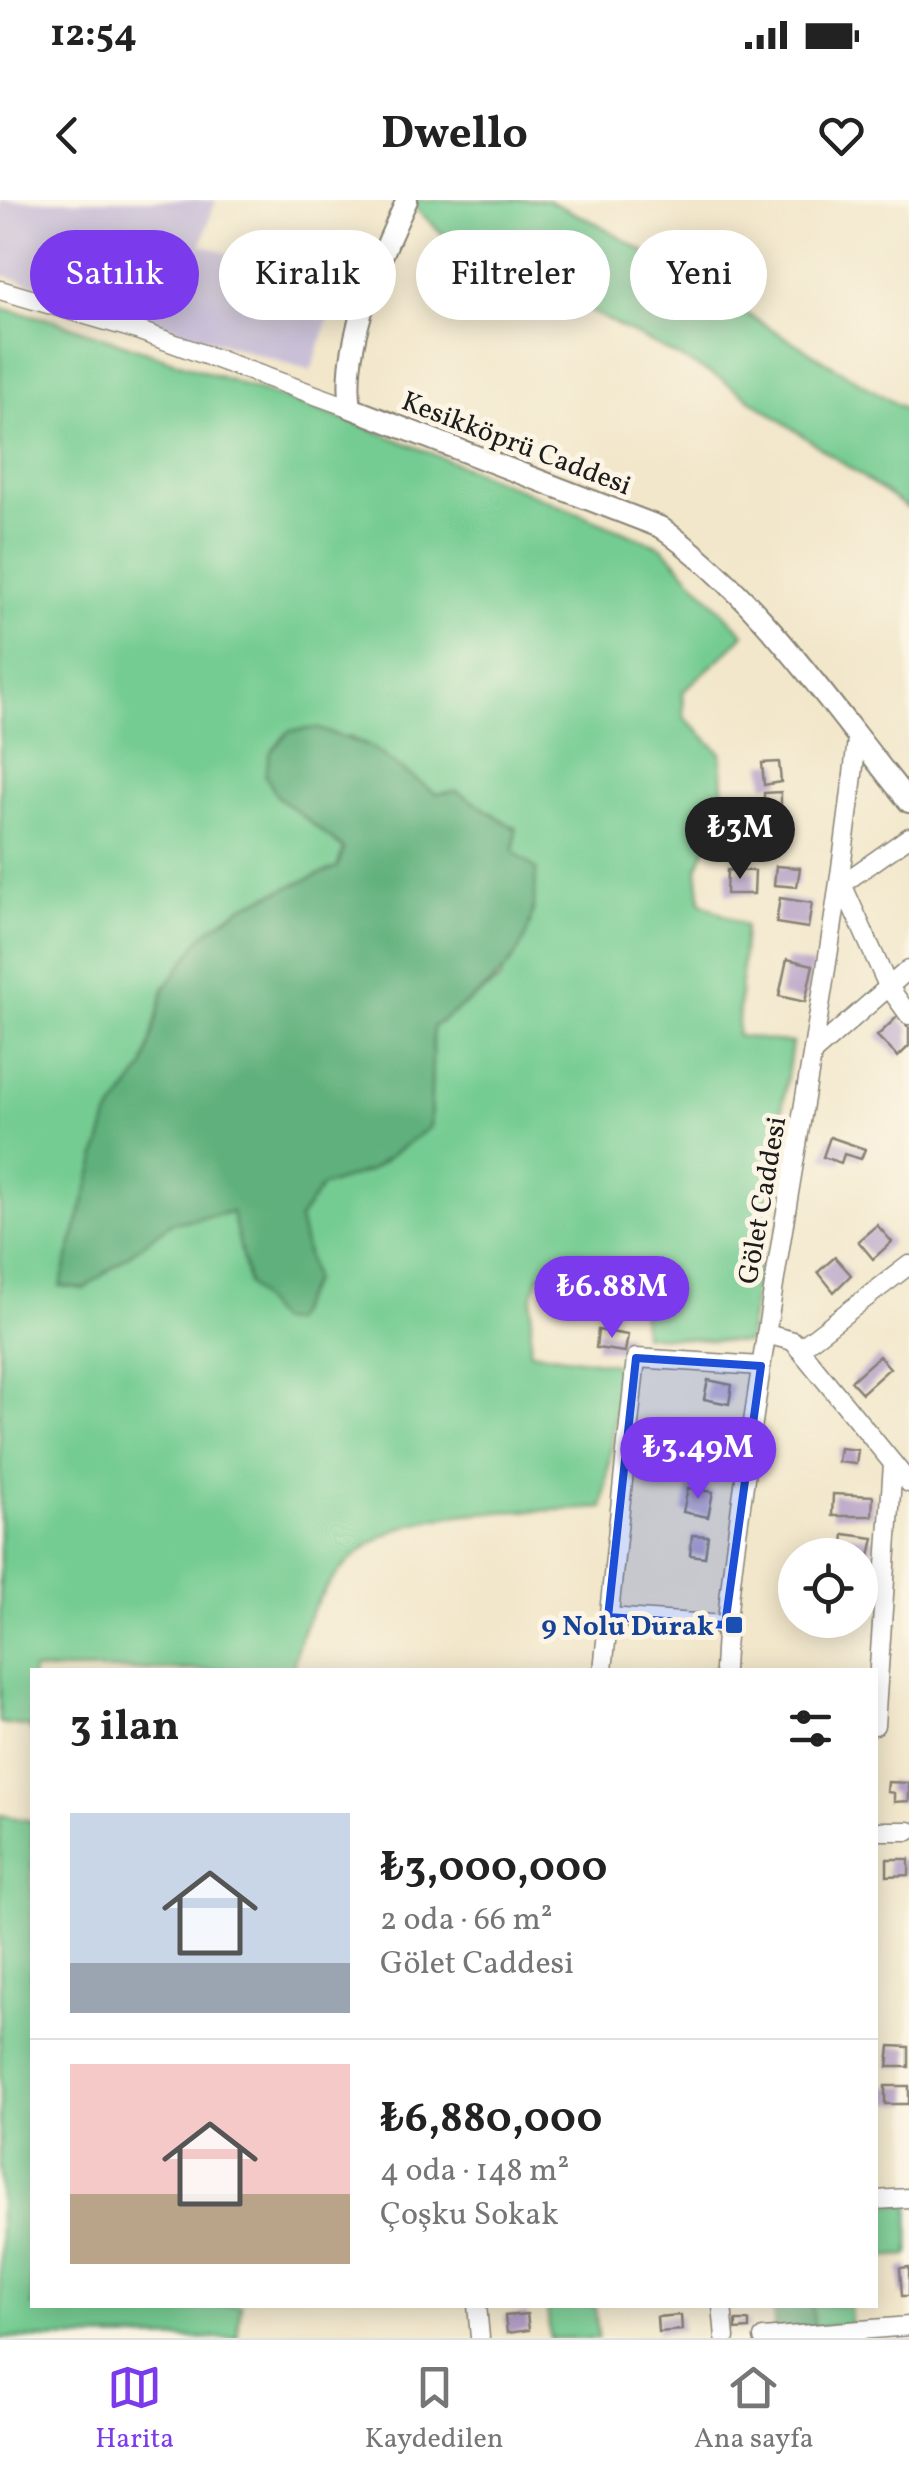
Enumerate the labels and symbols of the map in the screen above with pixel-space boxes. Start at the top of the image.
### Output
street label: Kesikköprü Caddesi [396,383,637,506]
pin: ₺3M [692,797,788,882]
street label: Gölet Caddesi [730,1114,797,1287]
pin: ₺6.88M [531,1256,693,1341]
pin: ₺3.49M [617,1417,779,1502]
place label: 9 Nolu Durak [541,1608,714,1647]
marker: 9 Nolu Durak [723,1614,745,1636]

